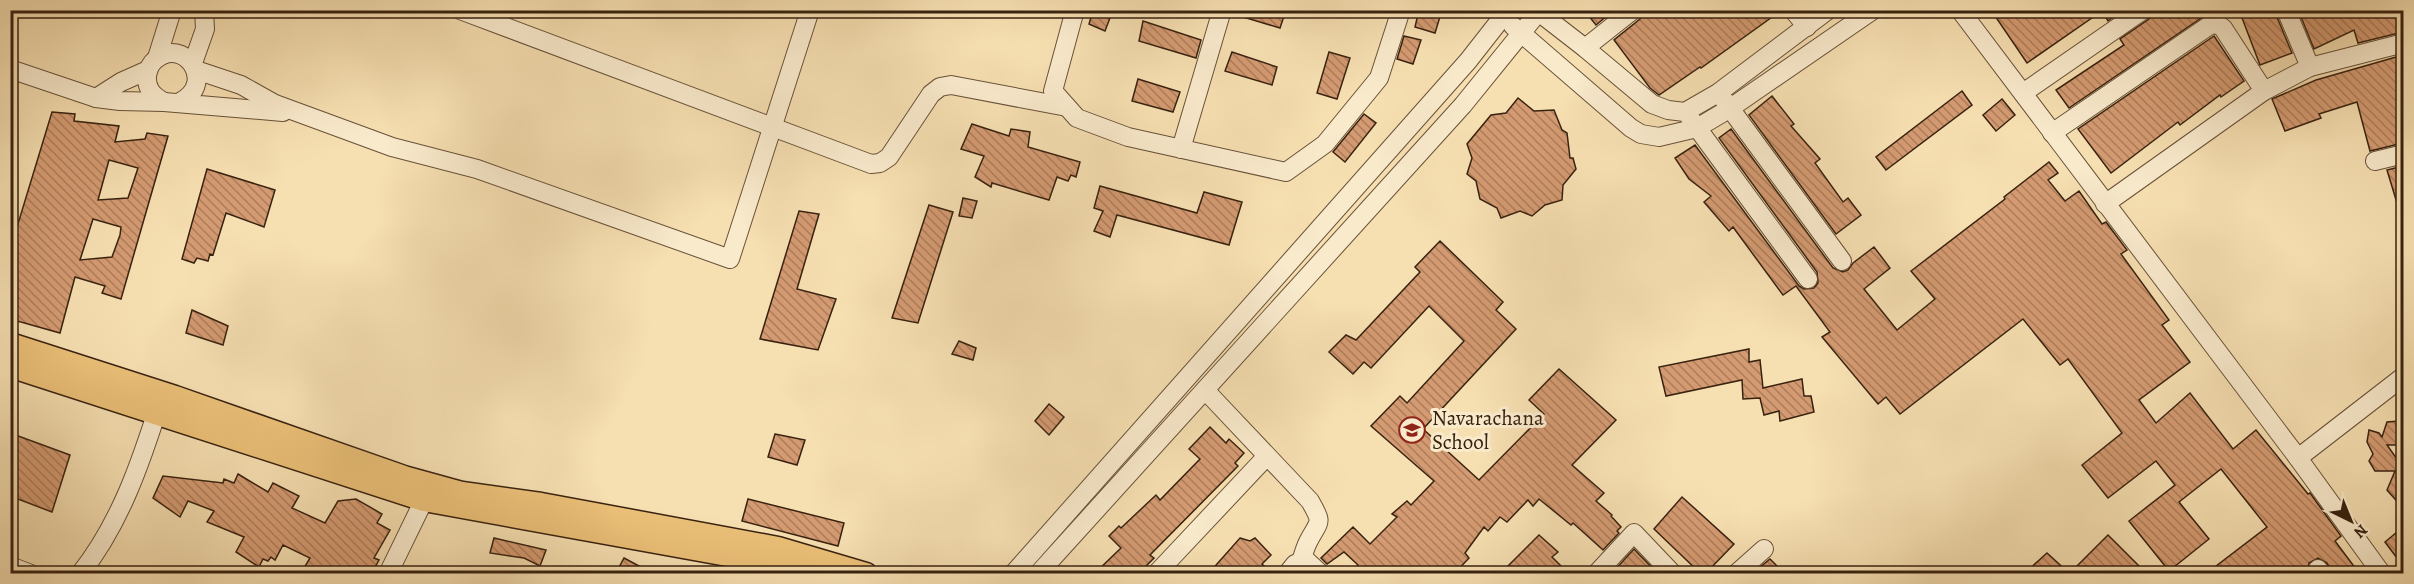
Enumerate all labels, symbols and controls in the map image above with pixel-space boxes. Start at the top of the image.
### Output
place label: Navarachana School [1432,404,1544,456]
school or university icon: Navarachana School [1397,415,1427,445]
north arrow [2321,491,2381,551]
text: N [2349,519,2372,543]

